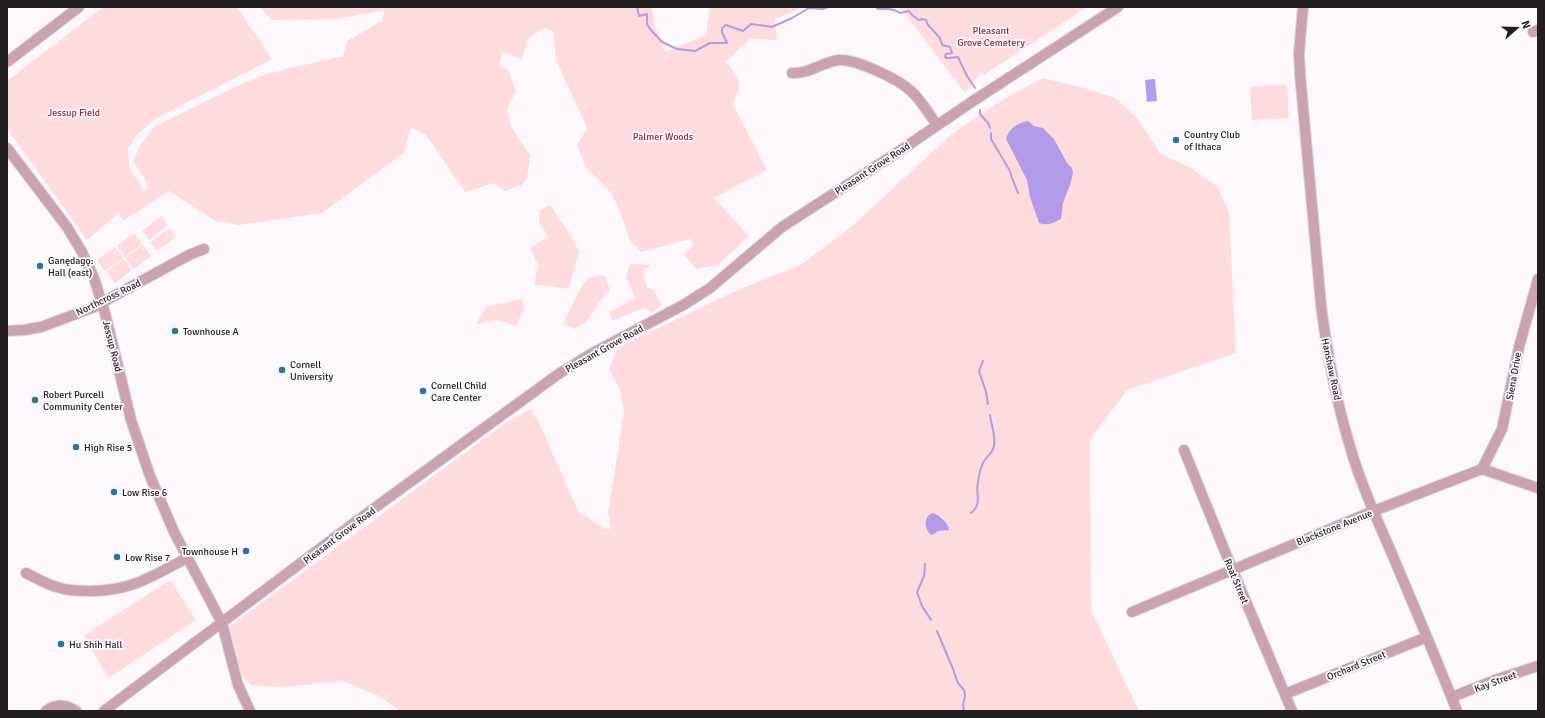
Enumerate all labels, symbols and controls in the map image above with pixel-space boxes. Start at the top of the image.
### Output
north arrow [1497,8,1537,48]
text: N [1519,19,1533,31]
park label: Pleasant Grove Cemetery [957,25,1025,49]
park label: Jessup Field [48,107,100,119]
place label: Country Club of Ithaca [1184,129,1240,153]
park label: Palmer Woods [633,131,694,143]
marker: Country Club of Ithaca [1171,135,1181,145]
street label: Pleasant Grove Road [833,140,912,198]
place label: Ganędagǫ: Hall (east) [48,255,94,279]
marker: Ganędagǫ: Hall (east) [35,261,45,271]
street label: Northcross Road [74,277,143,319]
street label: Jessup Road [100,319,124,373]
street label: Pleasant Grove Road [563,322,646,375]
marker: Townhouse A [170,326,180,336]
place label: Townhouse A [183,326,239,338]
street label: Hanshaw Road [1319,337,1343,401]
street label: Siena Drive [1504,351,1524,401]
place label: Cornell University [290,359,333,383]
marker: Cornell University [277,365,287,375]
place label: Cornell Child Care Center [431,380,487,404]
marker: Cornell Child Care Center [418,386,428,396]
place label: Robert Purcell Community Center [43,389,123,413]
marker: Robert Purcell Community Center [30,395,40,405]
marker: High Rise 5 [71,442,81,452]
place label: High Rise 5 [84,442,132,454]
marker: Low Rise 6 [109,487,119,497]
place label: Low Rise 6 [122,487,167,499]
street label: Pleasant Grove Road [301,505,378,567]
street label: Blackstone Avenue [1295,507,1374,549]
place label: Townhouse H [182,546,238,558]
marker: Townhouse H [241,546,251,556]
marker: Low Rise 7 [112,552,122,562]
place label: Low Rise 7 [125,552,170,564]
street label: Roat Street [1221,557,1251,606]
marker: Hu Shih Hall [56,639,66,649]
place label: Hu Shih Hall [69,639,122,651]
street label: Orchard Street [1325,648,1388,683]
street label: Kay Street [1473,669,1518,695]

